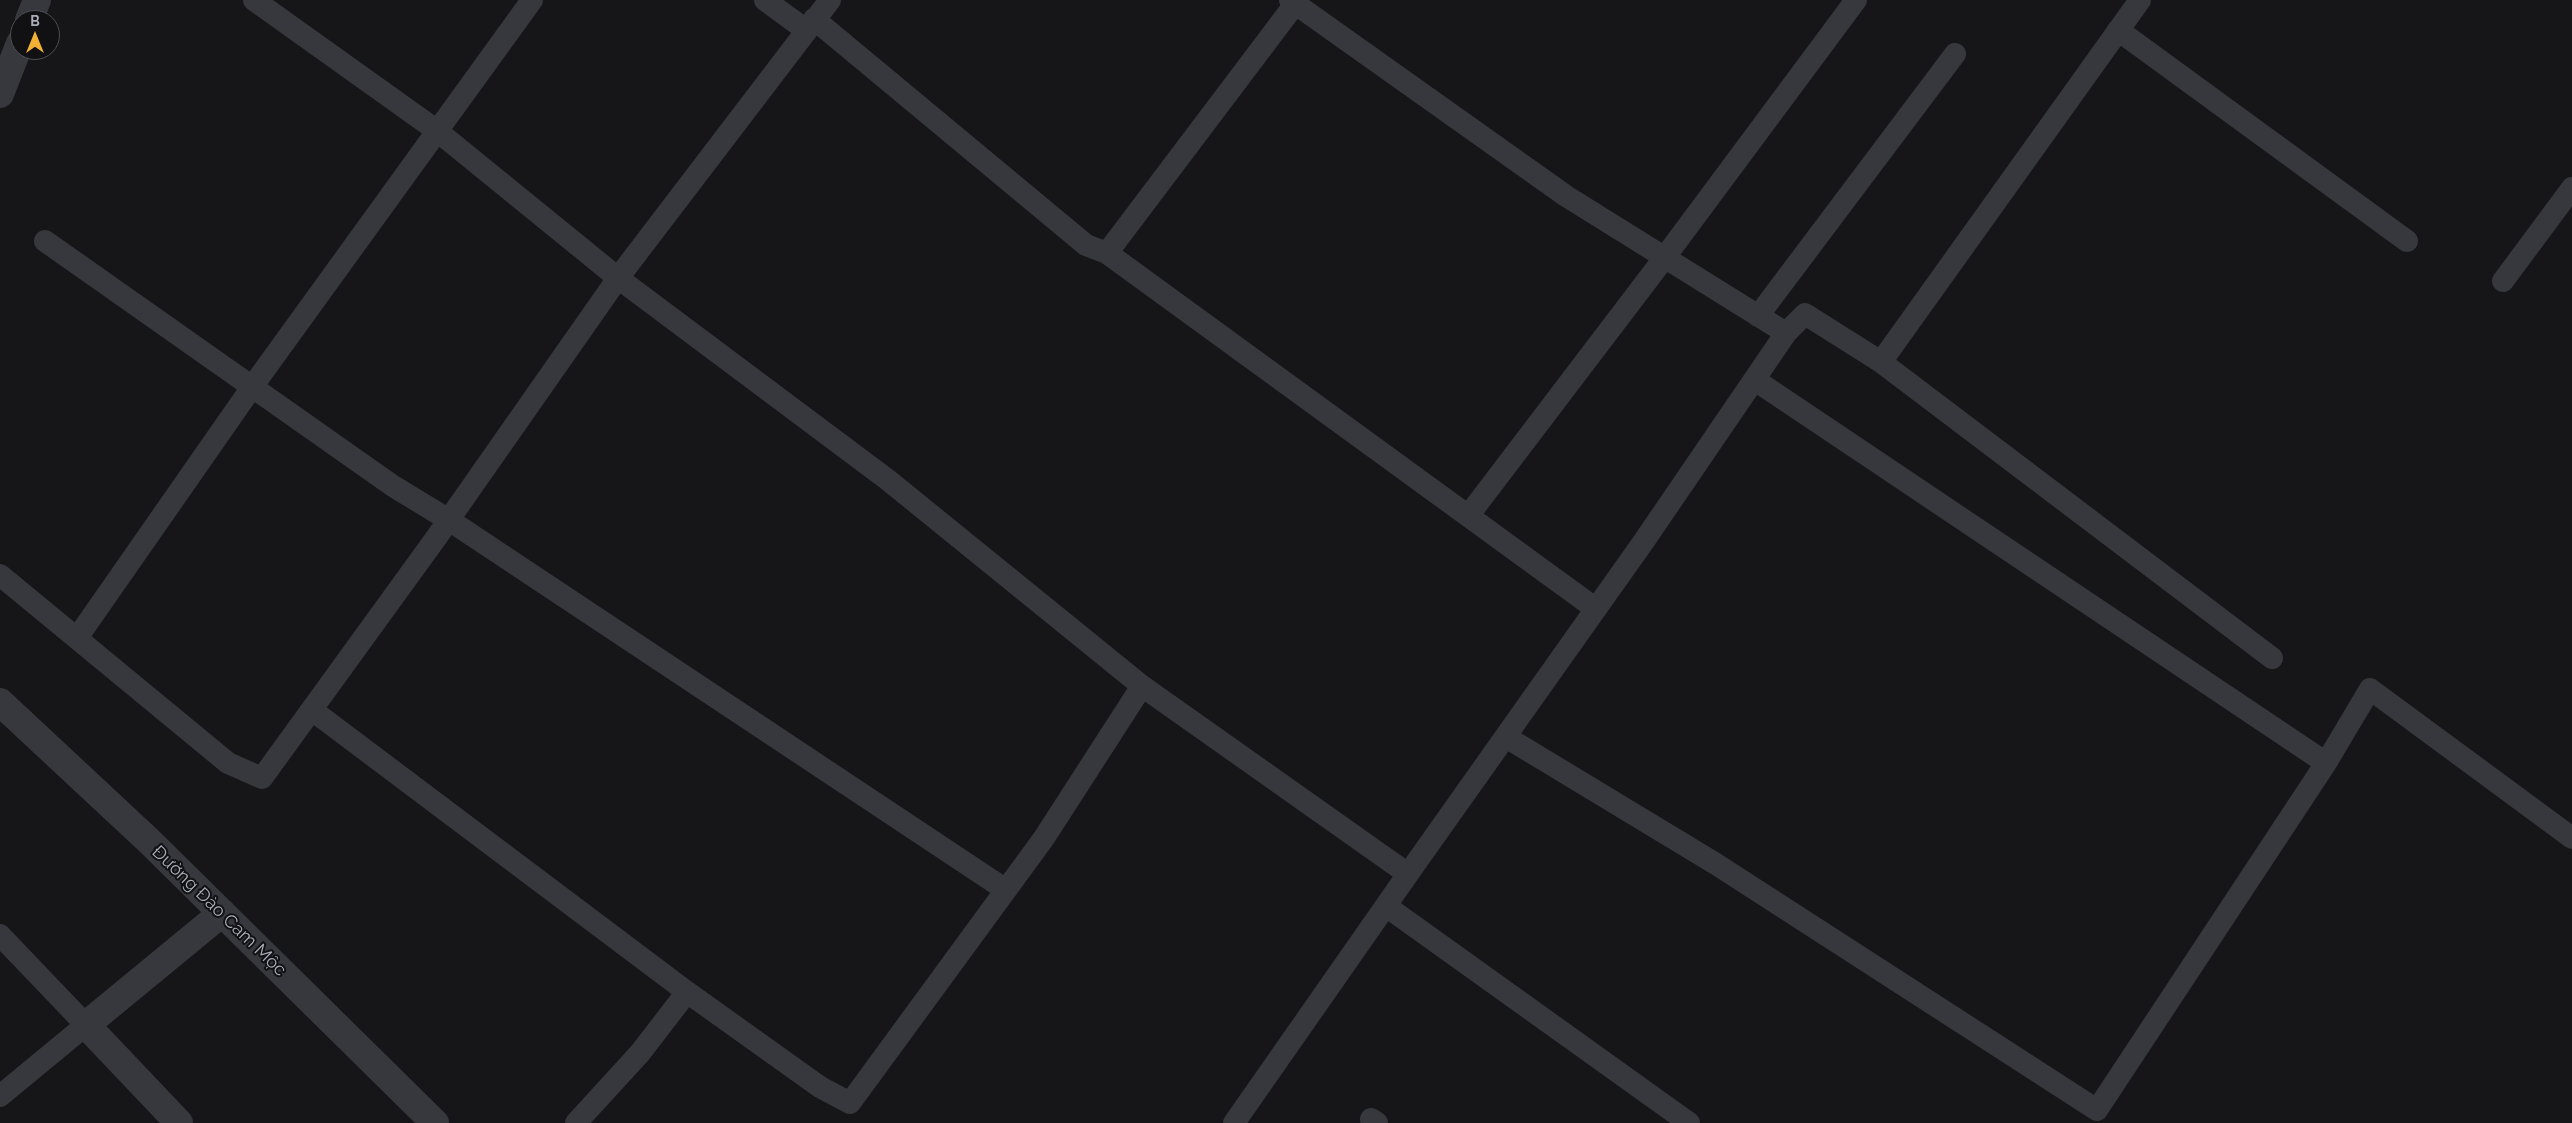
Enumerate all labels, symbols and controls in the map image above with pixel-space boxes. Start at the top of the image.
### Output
north arrow [10,10,60,60]
text: B [30,13,40,29]
street label: Đường Đào Cam Mộc [147,841,291,981]

